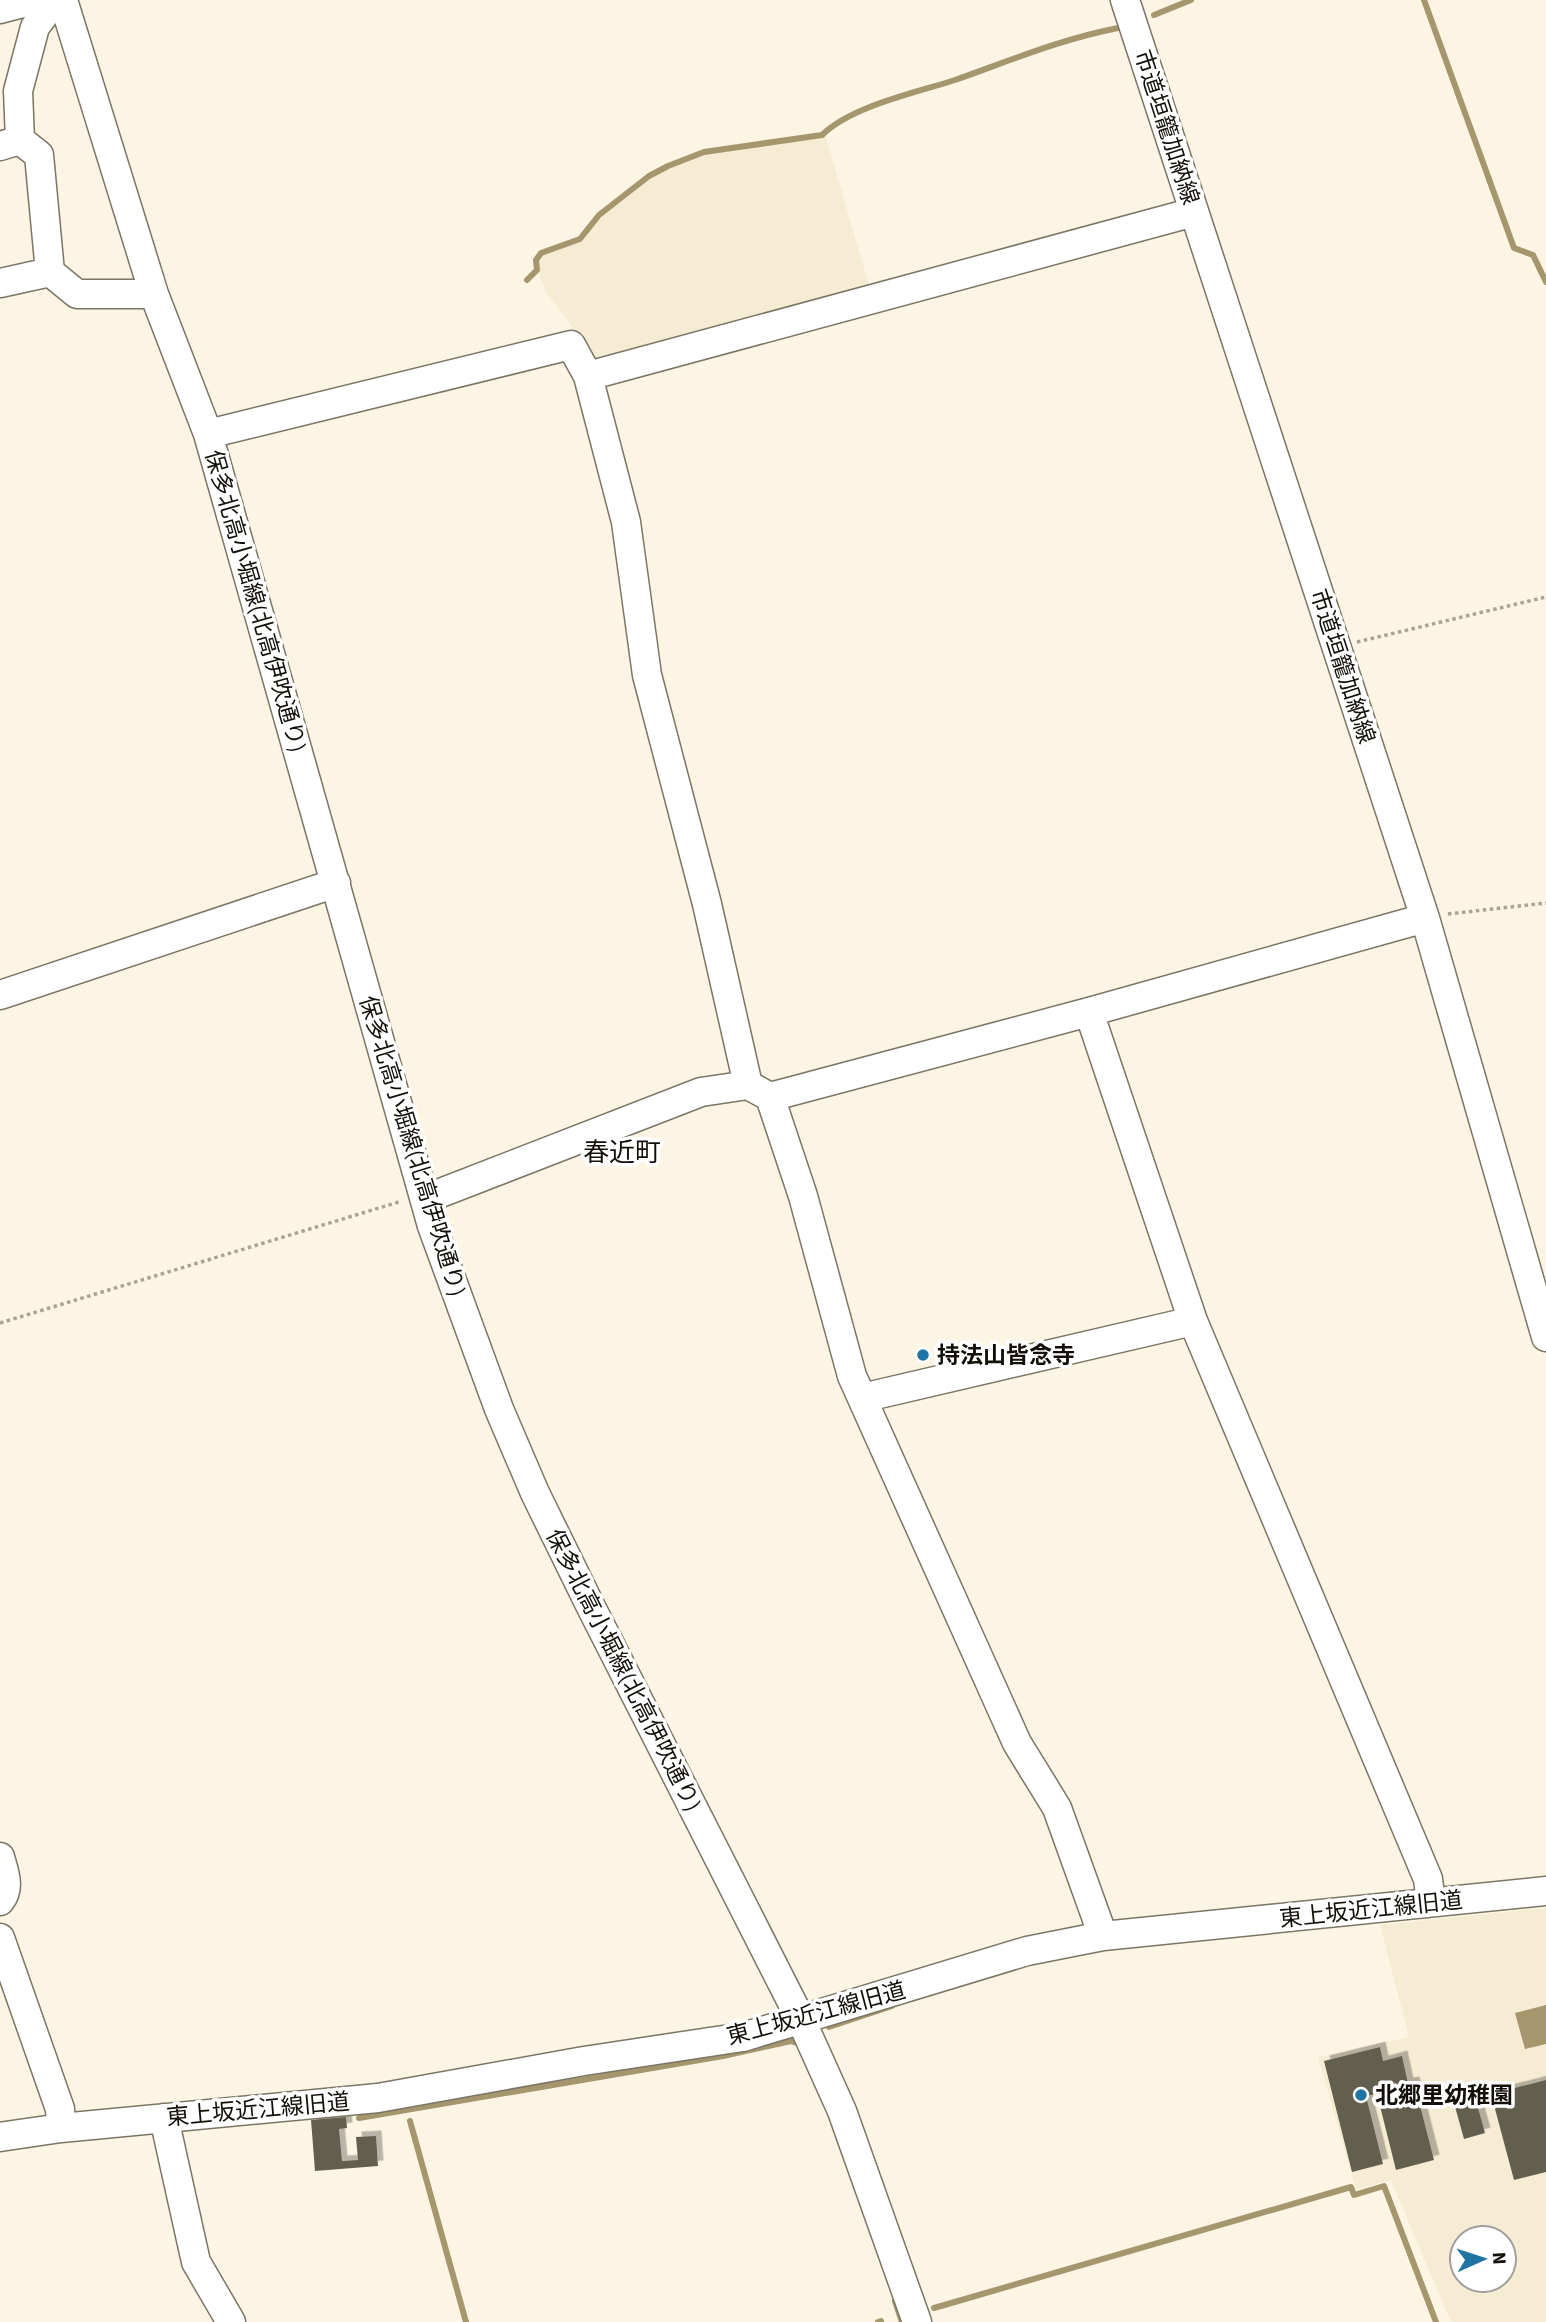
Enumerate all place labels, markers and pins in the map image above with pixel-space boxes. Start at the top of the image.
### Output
place label: 持法山皆念寺 [937,1339,1075,1372]
marker: 持法山皆念寺 [915,1347,931,1363]
place label: 北郷里幼稚園 [1375,2079,1513,2112]
marker: 北郷里幼稚園 [1353,2087,1369,2103]

